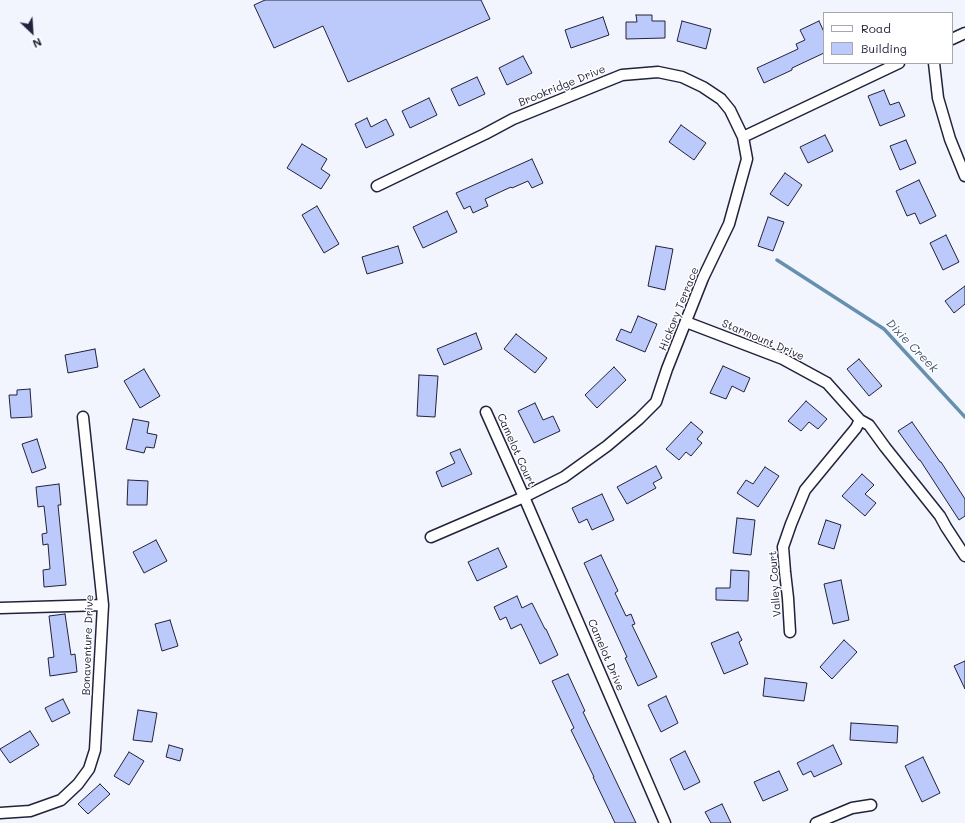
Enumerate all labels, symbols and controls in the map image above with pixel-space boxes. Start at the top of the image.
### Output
north arrow [12,12,52,52]
legend [823,12,953,64]
text: Road [861,20,891,36]
text: N [30,35,44,52]
text: Building [861,40,907,56]
street label: Brookridge Drive [516,62,608,110]
street label: Hickory Terrace [656,265,702,353]
water label: Dixie Creek [883,316,941,376]
street label: Starmount Drive [720,317,806,363]
street label: Camelot Court [494,411,538,489]
street label: Valley Court [766,550,784,618]
street label: Bonaventure Drive [80,594,96,696]
street label: Camelot Drive [585,617,627,693]

